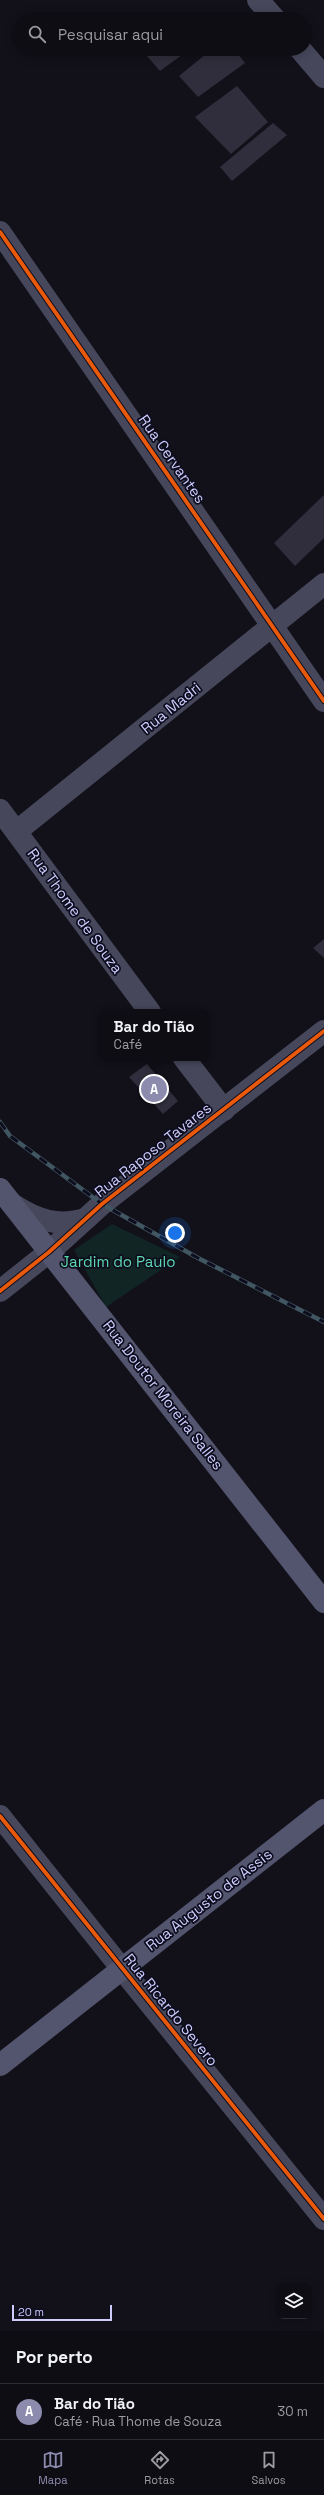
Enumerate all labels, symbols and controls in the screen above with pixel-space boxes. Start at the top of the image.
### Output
search box [12,12,312,56]
icon: search [26,23,48,45]
text: Pesquisar aqui [58,25,163,44]
street label: Rua Cervantes [135,411,210,507]
street label: Rua Madri [137,678,204,737]
street label: Rua Thome de Souza [24,844,127,977]
popup [99,1009,209,1061]
text: Bar do Tião [114,1017,194,1036]
text: Café [114,1036,142,1053]
pin: A [141,1074,167,1104]
street label: Rua Raposo Tavares [90,1098,215,1201]
your location [165,1223,185,1243]
park label: Jardim do Paulo [61,1252,175,1271]
street label: Rua Doutor Moreira Salles [99,1316,228,1473]
street label: Rua Augusto de Assis [142,1844,276,1955]
street label: Rua Ricardo Severo [120,1950,223,2070]
map controls [276,2283,312,2319]
button: layers [276,2283,312,2319]
scale bar [12,2303,112,2322]
text: 20 m [18,2305,44,2319]
text: Por perto [16,2346,93,2368]
text: Bar do Tião [54,2394,135,2413]
text: A [25,2403,33,2420]
text: 30 m [277,2403,308,2420]
text: Café · Rua Thome de Souza [54,2413,222,2430]
tab: Mapa [38,2449,68,2487]
tab: Rotas [144,2449,175,2487]
tab: Salvos [252,2449,286,2487]

